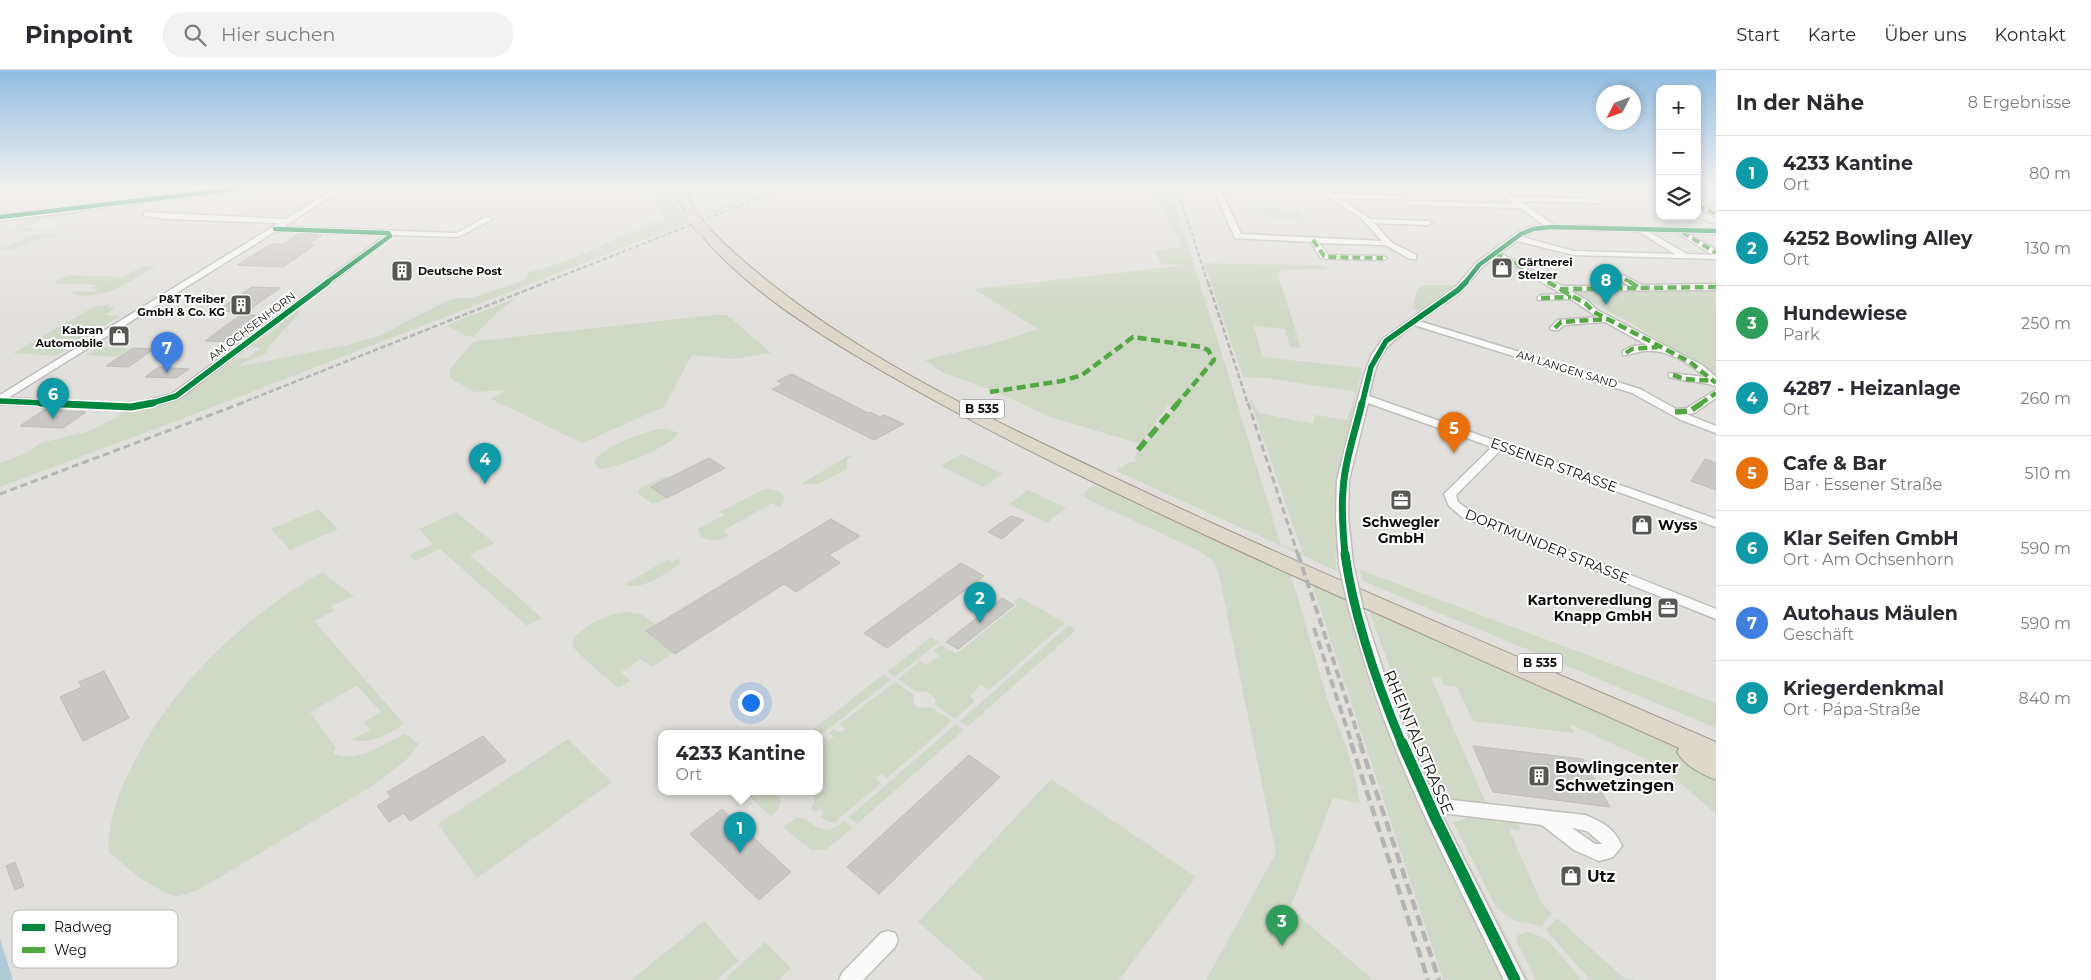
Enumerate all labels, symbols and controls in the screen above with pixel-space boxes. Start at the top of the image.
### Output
search box [163,12,513,57]
text: Pinpoint [25,20,133,49]
icon: search [181,21,209,49]
text: Hier suchen [221,23,335,46]
text: Start [1736,24,1780,46]
text: Karte [1808,24,1856,46]
text: Über uns [1884,24,1967,46]
text: Kontakt [1995,24,2066,46]
north arrow [1596,85,1641,130]
map controls [1656,85,1701,220]
button: + [1656,85,1701,130]
text: In der Nähe [1736,90,1864,115]
text: 8 Ergebnisse [1968,93,2071,112]
button: − [1656,130,1701,175]
text: 4233 Kantine [1783,152,1913,175]
text: 1 [1749,164,1755,183]
text: 80 m [2029,164,2071,183]
button: layers [1656,175,1701,220]
text: Ort [1783,175,1810,194]
text: 4252 Bowling Alley [1783,227,1972,250]
text: 2 [1747,239,1757,258]
text: 130 m [2024,239,2071,258]
text: Ort [1783,250,1810,269]
place label: Gärtnerei Stelzer [1518,255,1572,282]
shop icon: Gärtnerei Stelzer [1490,256,1514,280]
building icon: Deutsche Post [390,259,414,283]
place label: Deutsche Post [418,264,502,278]
pin: 8 [1590,264,1622,305]
street label: AM OCHSENHORN [206,289,298,363]
place label: P&T Treiber GmbH & Co. KG [137,292,225,319]
building icon: P&T Treiber GmbH & Co. KG [229,293,253,317]
text: Hundewiese [1783,302,1907,325]
text: 3 [1747,314,1757,333]
text: 250 m [2021,314,2071,333]
place label: Kabran Automobile [34,323,103,350]
shop icon: Kabran Automobile [107,324,131,348]
text: Park [1783,325,1820,344]
pin: 7 [151,332,183,373]
street label: AM LANGEN SAND [1515,347,1619,391]
text: 4287 - Heizanlage [1783,377,1961,400]
pin: 6 [37,378,69,419]
text: 4 [1746,389,1758,408]
text: 260 m [2020,389,2071,408]
road number: B 535 [960,399,1004,418]
text: Ort [1783,400,1810,419]
pin: 5 [1438,412,1470,453]
street label: ESSENER STRASSE [1488,434,1620,496]
pin: 4 [469,443,501,484]
text: Cafe & Bar [1783,452,1887,475]
text: 5 [1747,464,1757,483]
text: 510 m [2024,464,2071,483]
text: Bar · Essener Straße [1783,475,1942,494]
office icon: Schwegler GmbH [1389,488,1413,512]
street label: DORTMUNDER STRASSE [1462,505,1632,587]
place label: Schwegler GmbH [1362,513,1440,547]
shop icon: Wyss [1630,513,1654,537]
place label: Wyss [1658,516,1698,534]
text: Klar Seifen GmbH [1783,527,1959,550]
text: 6 [1747,539,1757,558]
text: 590 m [2020,539,2071,558]
text: Ort · Am Ochsenhorn [1783,550,1954,569]
pin: 2 [964,582,996,623]
place label: Kartonveredlung Knapp GmbH [1528,591,1652,625]
office icon: Kartonveredlung Knapp GmbH [1656,596,1680,620]
text: Autohaus Mäulen [1783,602,1958,625]
text: 7 [1747,614,1757,633]
text: 590 m [2020,614,2071,633]
text: Geschäft [1783,625,1854,644]
road number: B 535 [1518,654,1562,672]
street label: RHEINTALSTRASSE [1380,667,1458,817]
text: Kriegerdenkmal [1783,677,1944,700]
text: 8 [1747,689,1757,708]
text: 840 m [2018,689,2071,708]
your location [738,690,764,716]
text: Ort · Pápa-Straße [1783,700,1921,719]
popup [658,730,823,795]
text: 4233 Kantine [676,742,805,765]
place label: Bowlingcenter Schwetzingen [1555,758,1679,795]
building icon: Bowlingcenter Schwetzingen [1527,764,1551,788]
text: Ort [676,765,702,784]
pin: 1 [724,812,756,853]
shop icon: Utz [1559,864,1583,888]
place label: Utz [1587,867,1616,886]
pin: 3 [1266,905,1298,946]
legend [12,910,178,968]
text: Radweg [54,918,112,936]
text: Weg [54,941,87,959]

